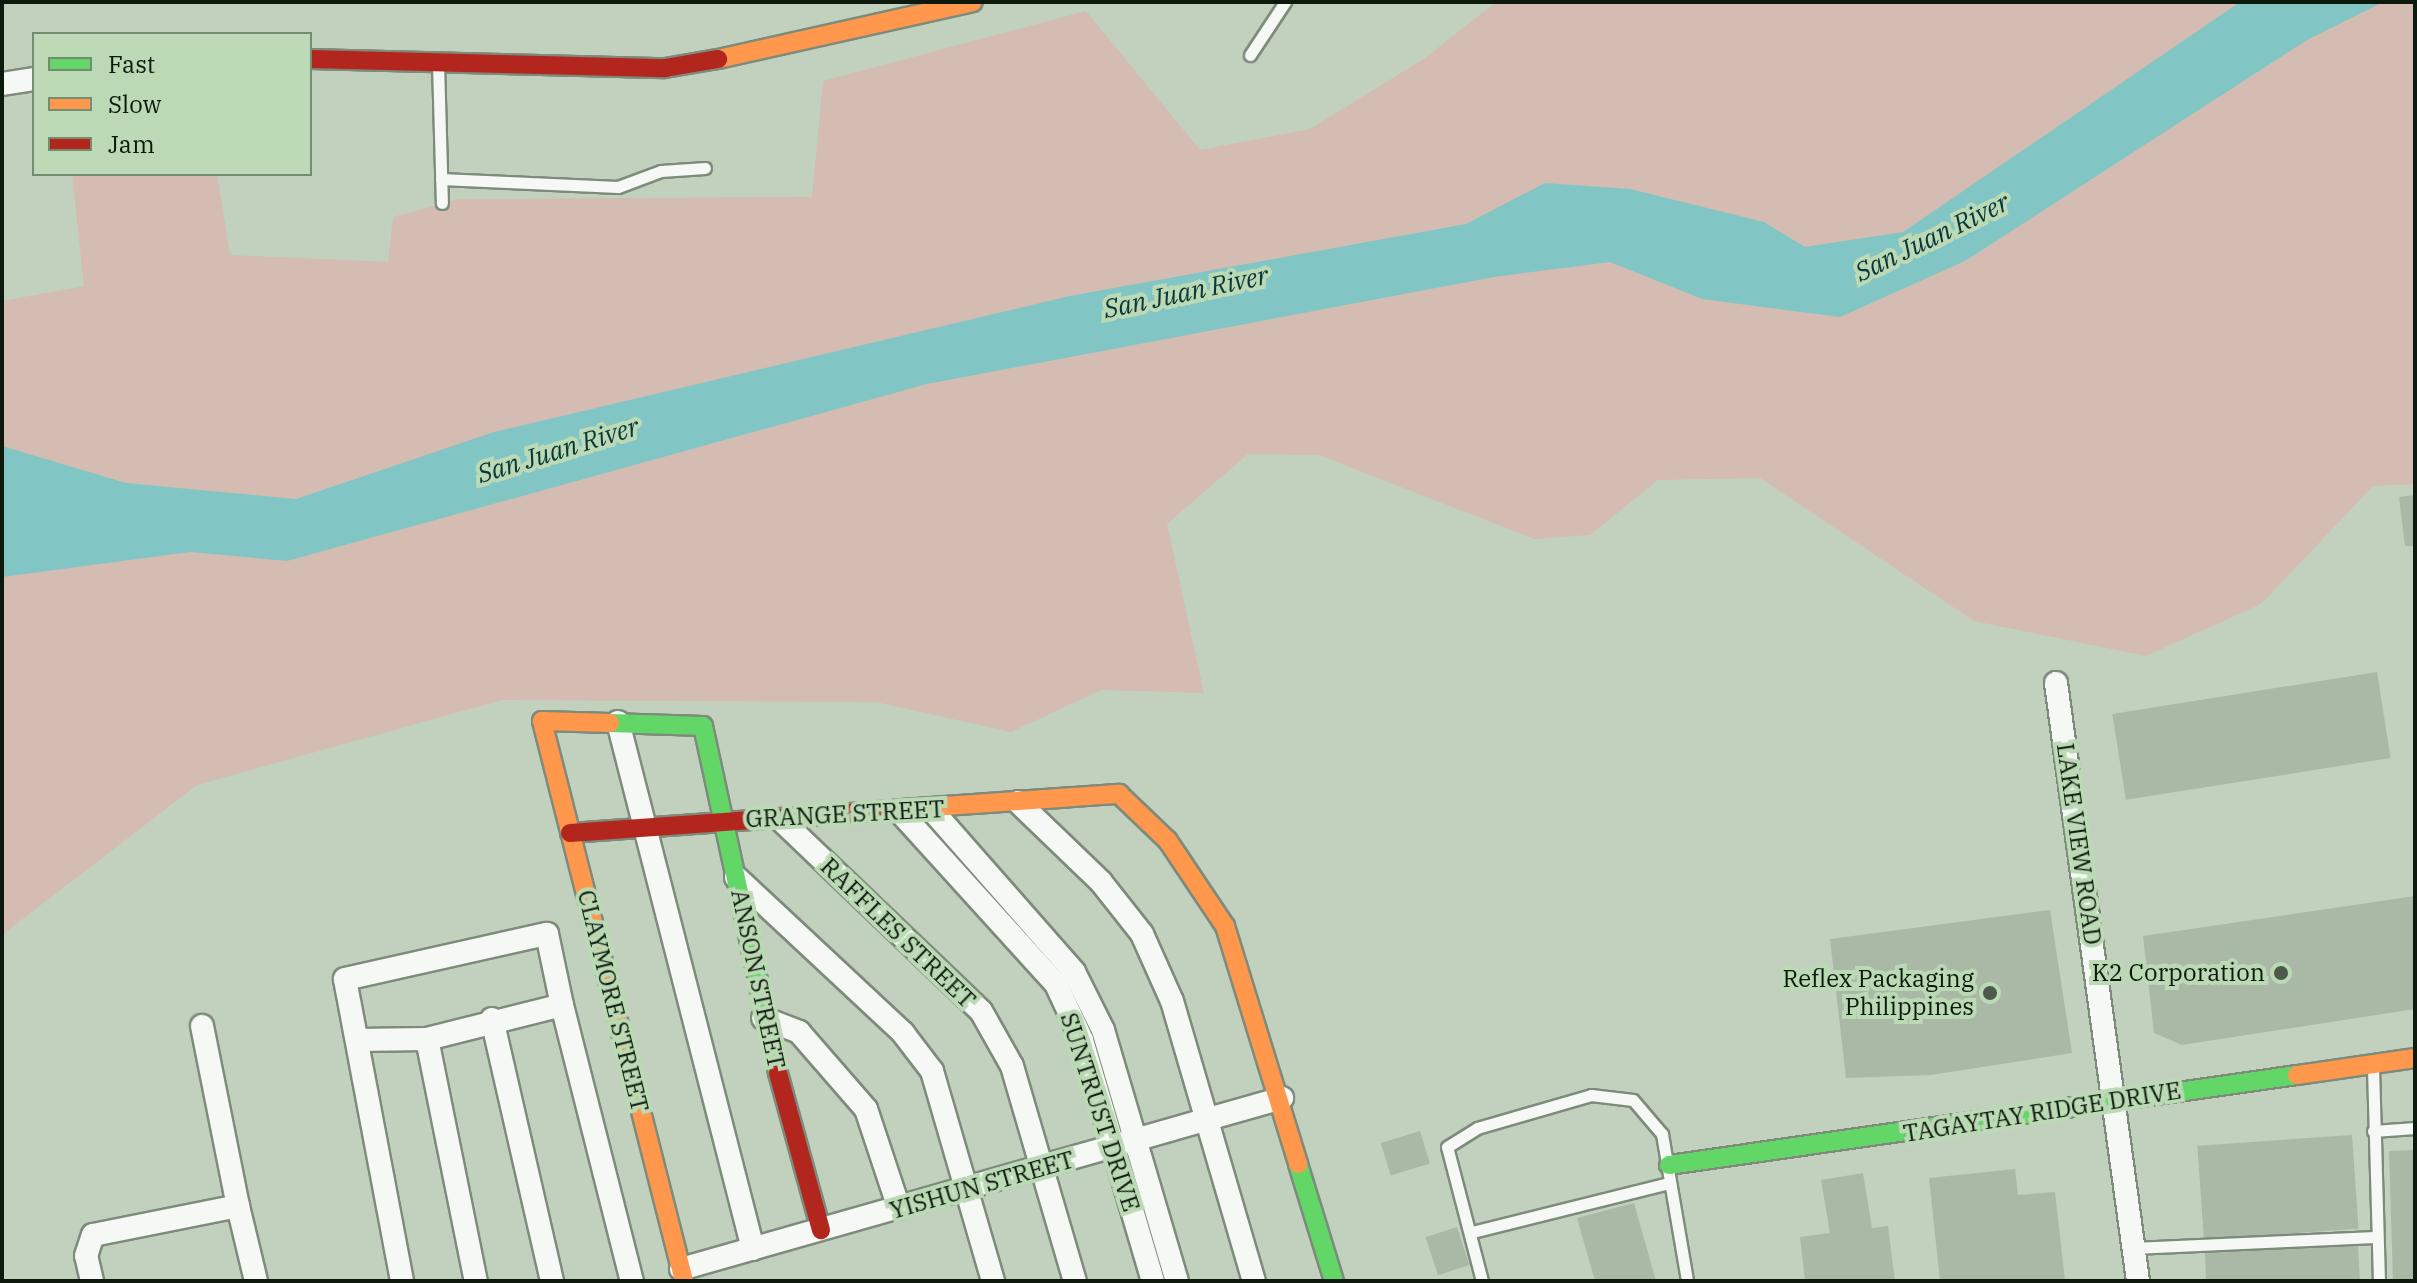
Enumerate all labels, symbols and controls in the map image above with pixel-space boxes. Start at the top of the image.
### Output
legend [32,32,312,176]
text: Fast [108,48,155,80]
text: Slow [108,88,161,120]
text: Jam [108,128,155,160]
water label: San Juan River [1850,186,2014,288]
water label: San Juan River [1101,259,1271,325]
water label: San Juan River [473,411,643,489]
street label: LAKE VIEW ROAD [2051,741,2107,947]
street label: GRANGE STREET [745,794,945,834]
street label: RAFFLES STREET [815,852,981,1014]
street label: CLAYMORE STREET [571,887,655,1115]
street label: ANSON STREET [725,887,791,1071]
place label: K2 Corporation [2092,959,2265,987]
marker: K2 Corporation [2272,964,2290,982]
place label: Reflex Packaging Philippines [1782,965,1974,1021]
marker: Reflex Packaging Philippines [1981,984,1999,1002]
street label: SUNTRUST DRIVE [1054,1009,1146,1215]
street label: TAGAYTAY RIDGE DRIVE [1901,1076,2183,1148]
street label: YISHUN STREET [887,1145,1077,1225]

